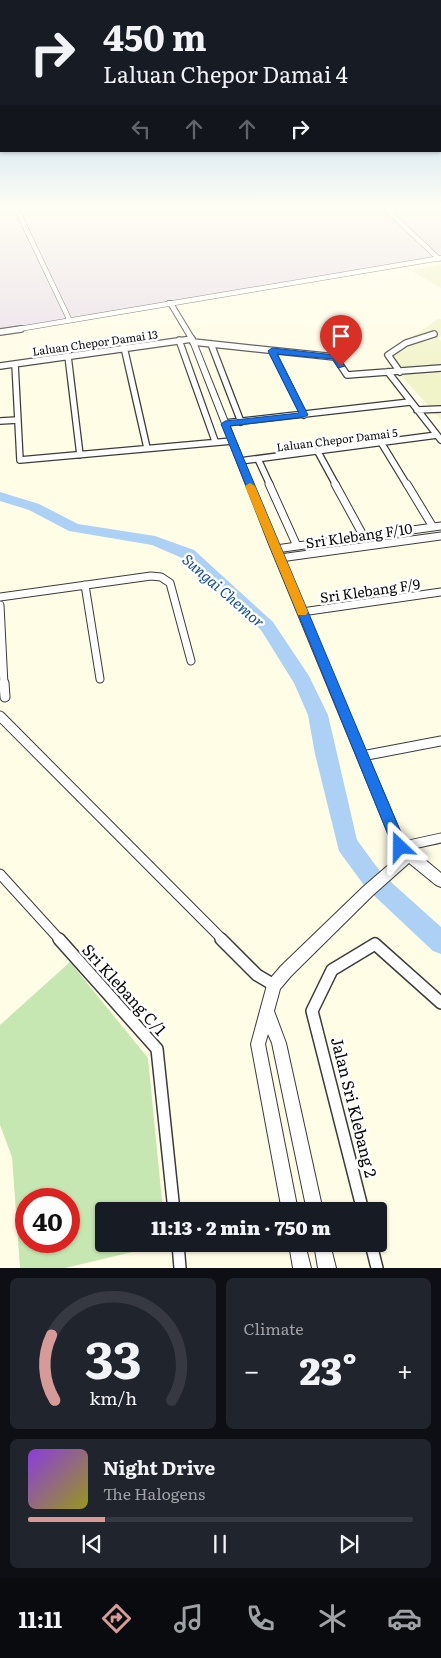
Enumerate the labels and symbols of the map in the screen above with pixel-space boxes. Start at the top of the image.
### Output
pin [320,315,362,366]
street label: Laluan Chepor Damai 13 [31,325,159,359]
street label: Laluan Chepor Damai 5 [276,424,399,454]
street label: Sri Klebang F/10 [304,518,414,552]
water label: Sungai Chemor [178,548,270,632]
street label: Sri Klebang F/9 [319,573,421,607]
position arrow [373,820,425,872]
street label: Sri Klebang C/1 [77,938,173,1041]
street label: Jalan Sri Klebang 2 [326,1034,384,1180]
speed limit sign: 40 [15,1188,80,1253]

